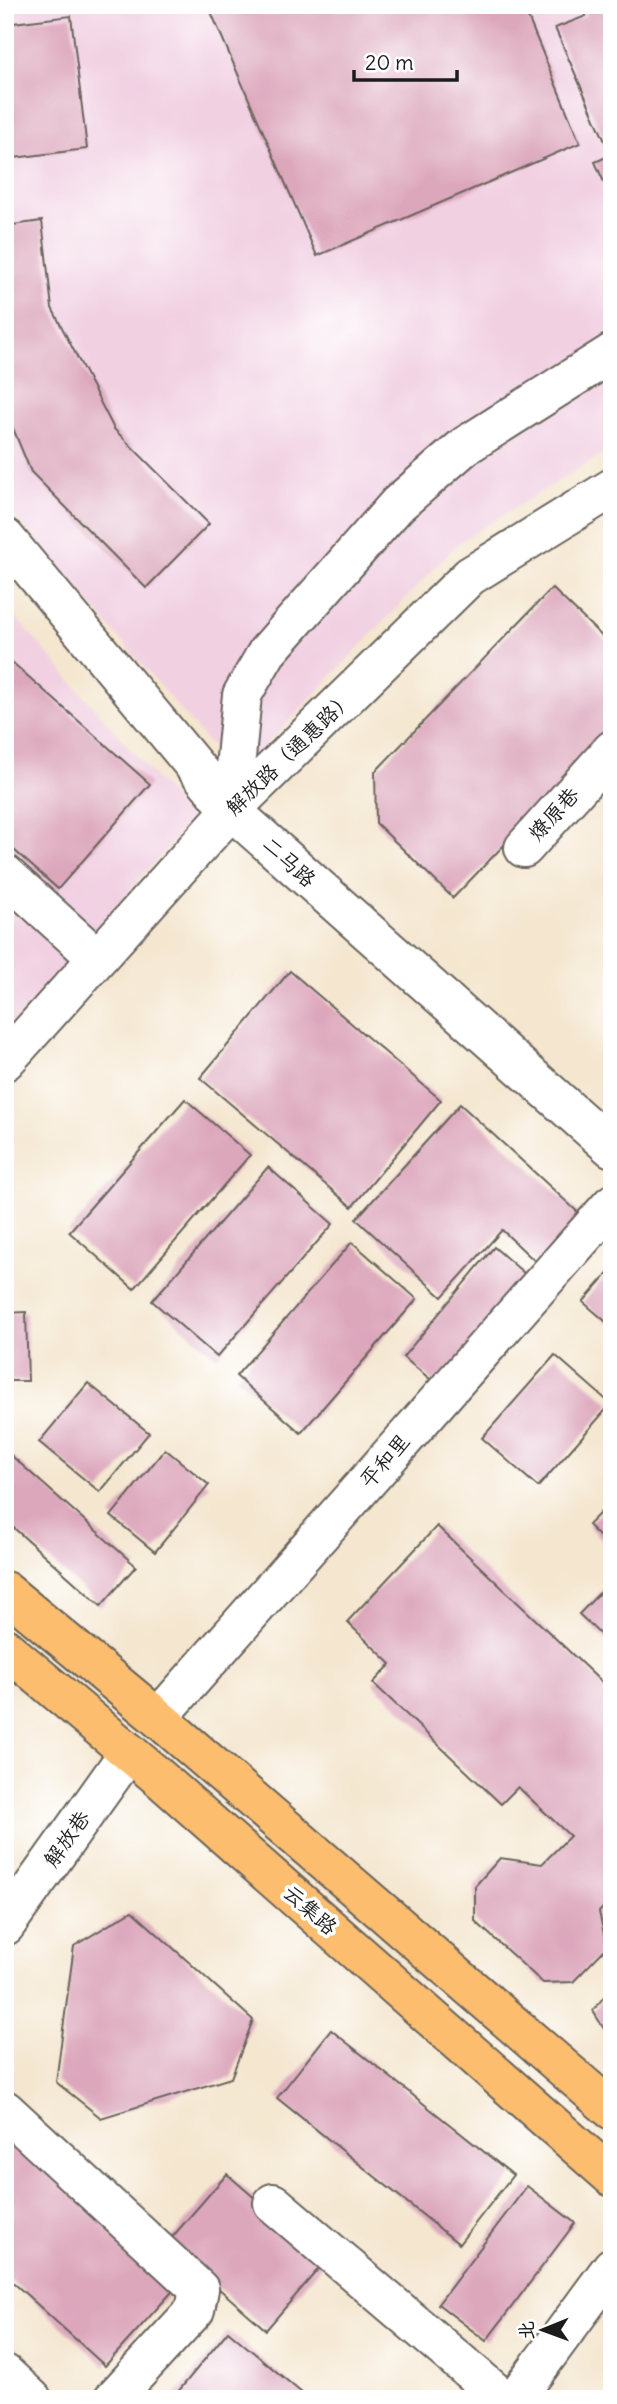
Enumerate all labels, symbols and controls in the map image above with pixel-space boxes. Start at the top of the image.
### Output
scale bar [354,38,458,82]
text: 20 m [365,49,414,76]
street label: 解放路（通惠路） [220,685,359,821]
street label: 燎原巷 [523,781,585,846]
street label: 二马路 [257,831,322,893]
street label: 平和里 [354,1428,415,1493]
street label: 解放巷 [37,1805,96,1872]
street label: 云集路 [278,1879,343,1940]
north arrow [508,2296,578,2366]
text: 北 [514,2321,538,2340]

